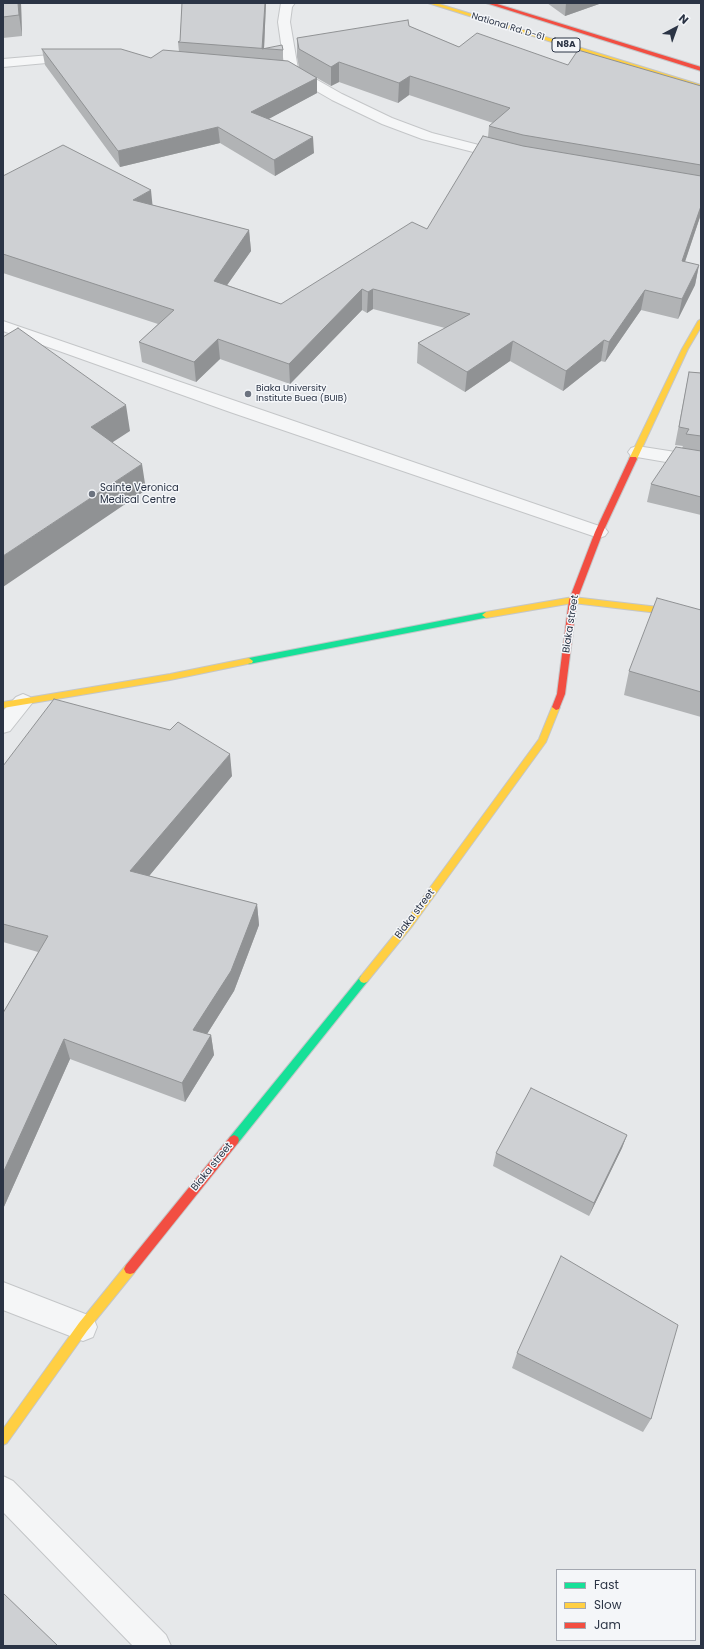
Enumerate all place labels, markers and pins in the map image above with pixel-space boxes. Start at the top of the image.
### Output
place label: Biaka University Institute Buea (BUIB) [256,384,347,405]
marker: Biaka University Institute Buea (BUIB) [243,389,253,399]
place label: Sainte Veronica Medical Centre [100,482,179,506]
marker: Sainte Veronica Medical Centre [87,489,97,499]

